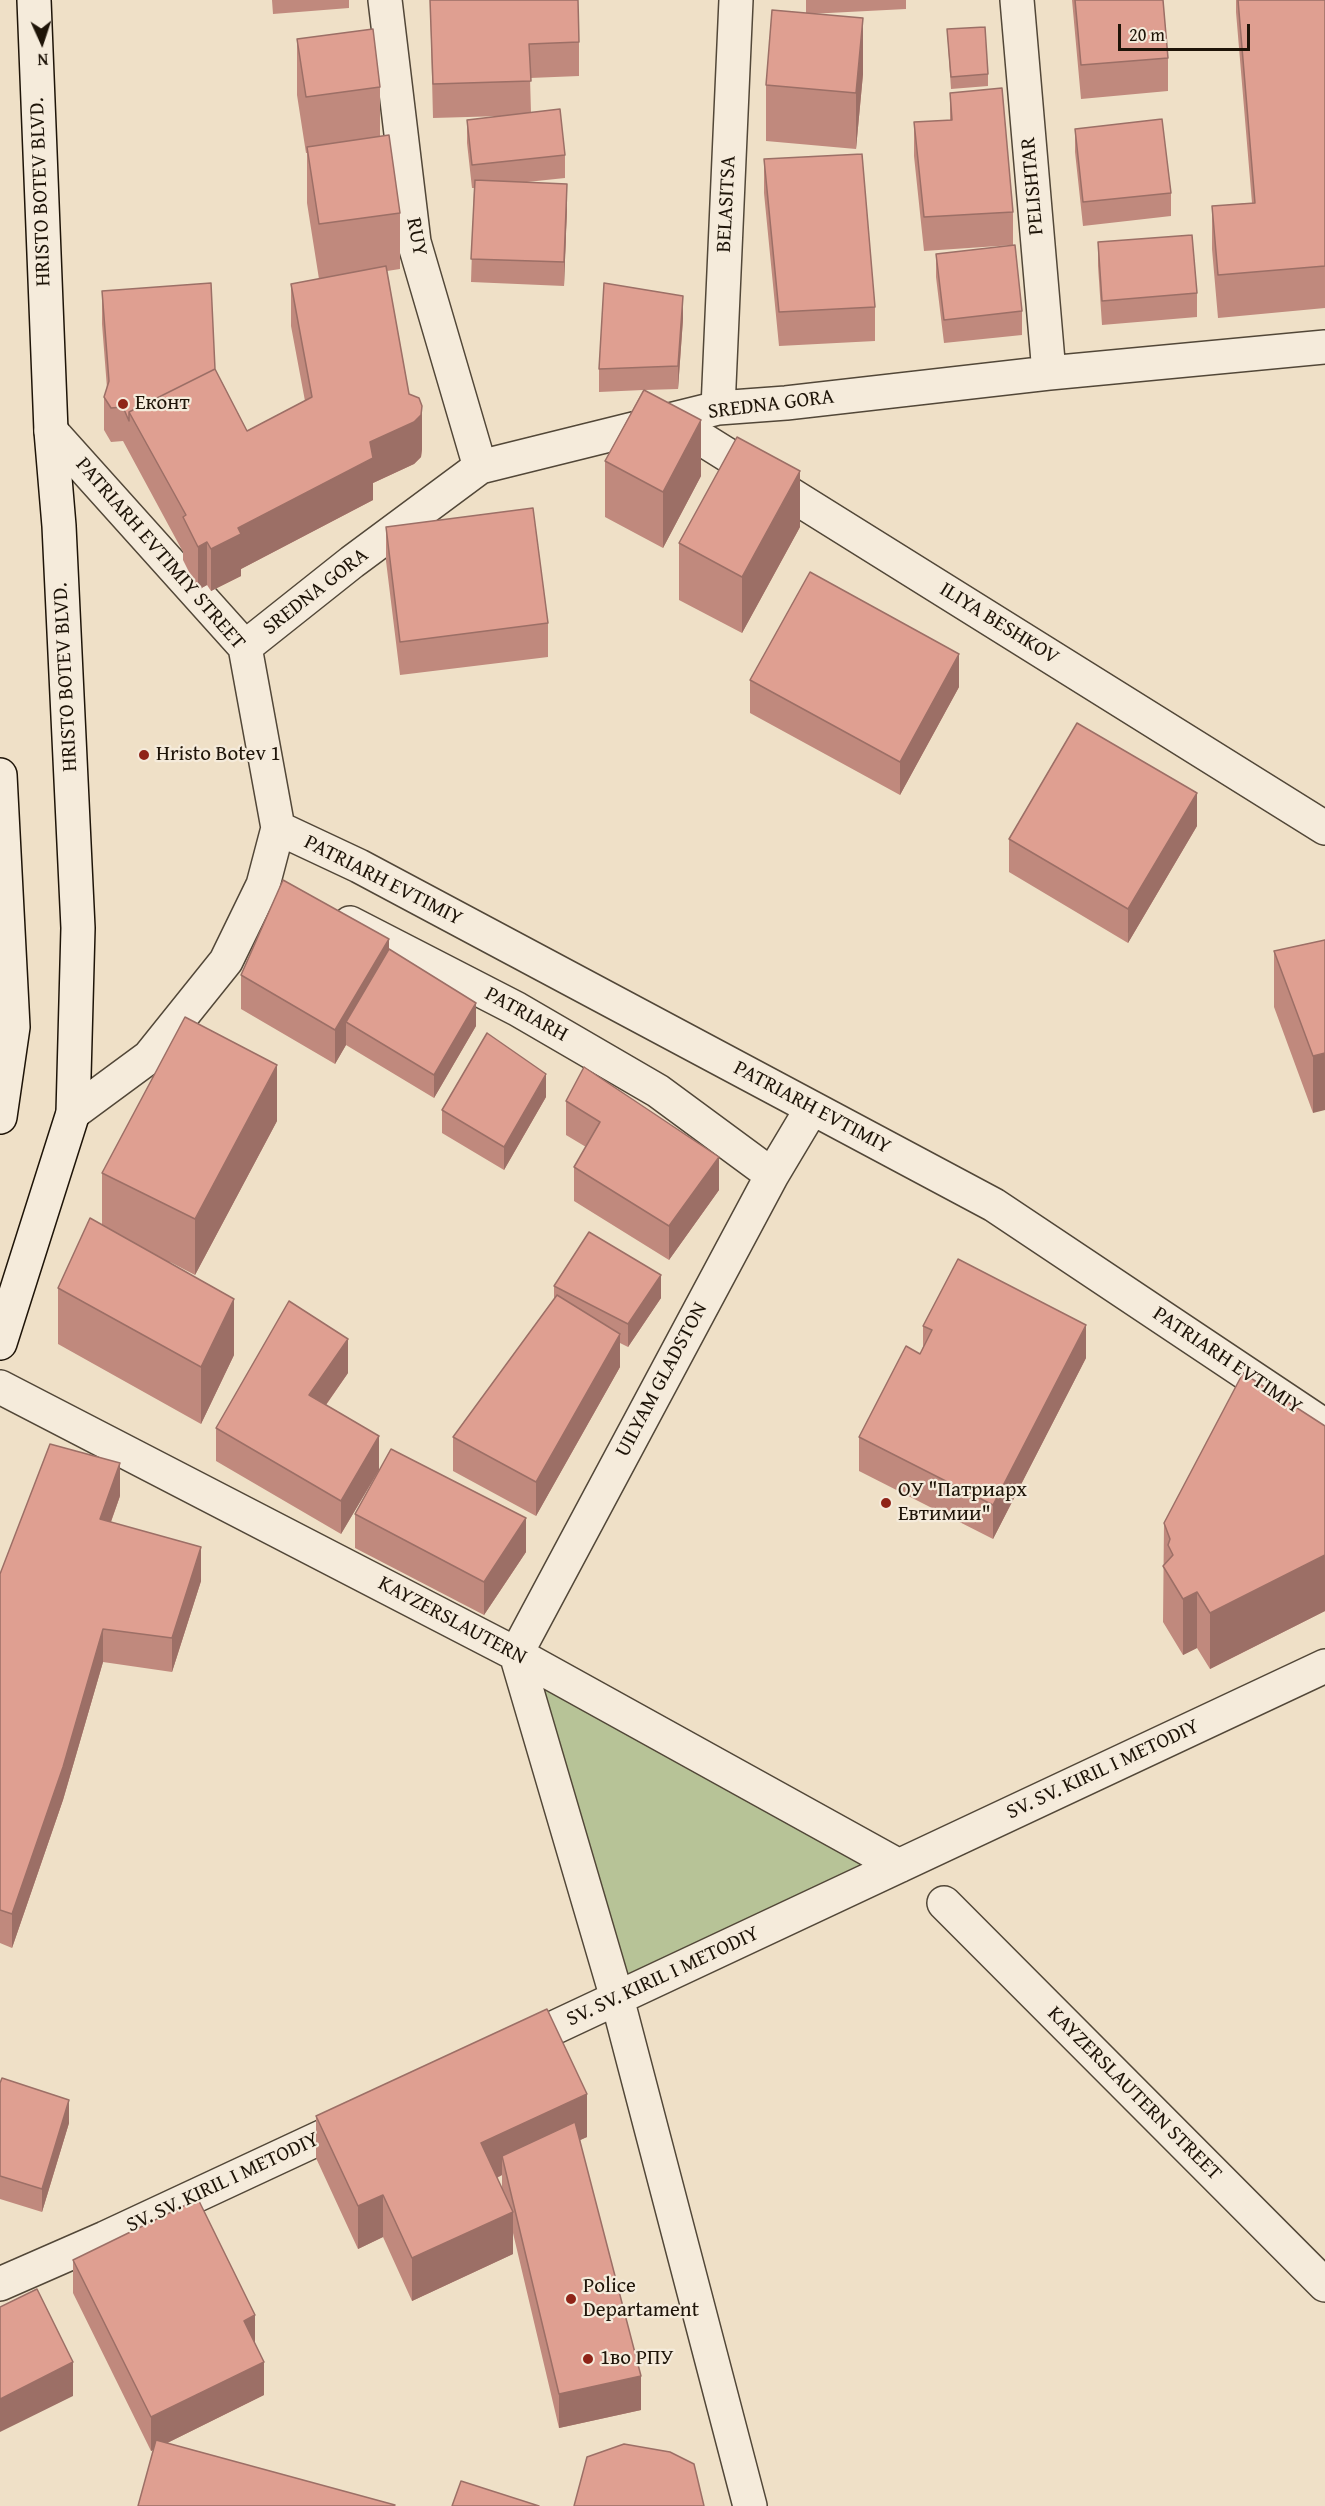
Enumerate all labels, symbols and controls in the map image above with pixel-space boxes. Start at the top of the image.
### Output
north arrow [12,12,72,72]
scale bar [1121,12,1253,50]
text: 20 m [1129,21,1165,48]
text: N [37,48,49,72]
street label: HRISTO BOTEV BLVD. [25,97,57,287]
street label: PELISHTAR [1016,136,1050,236]
street label: BELASITSA [712,155,742,253]
street label: RUY [400,216,432,258]
street label: SREDNA GORA [707,385,835,425]
place label: Еконт [135,391,190,417]
marker: Еконт [116,397,130,411]
street label: PATRIARH EVTIMIY STREET [70,453,250,655]
street label: SREDNA GORA [258,543,374,641]
street label: ILIYA BESHKOV [935,577,1063,671]
street label: HRISTO BOTEV BLVD. [48,582,84,772]
place label: Hristo Botev 1 [156,742,281,768]
marker: Hristo Botev 1 [137,748,151,762]
street label: PATRIARH EVTIMIY [300,830,466,932]
street label: PATRIARH [480,982,572,1048]
street label: PATRIARH EVTIMIY [729,1056,895,1160]
street label: UILYAM GLADSTON [611,1298,713,1462]
street label: PATRIARH EVTIMIY [1148,1302,1306,1420]
place label: ОУ "Патриарх Евтимии" [898,1478,1027,1528]
marker: ОУ "Патриарх Евтимии" [879,1496,893,1510]
street label: KAYZERSLAUTERN [374,1571,530,1671]
street label: SV. SV. KIRIL I METODIY [1003,1714,1203,1826]
street label: SV. SV. KIRIL I METODIY [563,1921,763,2033]
street label: KAYZERSLAUTERN STREET [1042,2002,1226,2186]
street label: SV. SV. KIRIL I METODIY [123,2127,323,2239]
place label: Police Departament [583,2274,699,2324]
marker: Police Departament [564,2292,578,2306]
place label: 1во РПУ [600,2346,673,2372]
marker: 1во РПУ [581,2352,595,2366]

